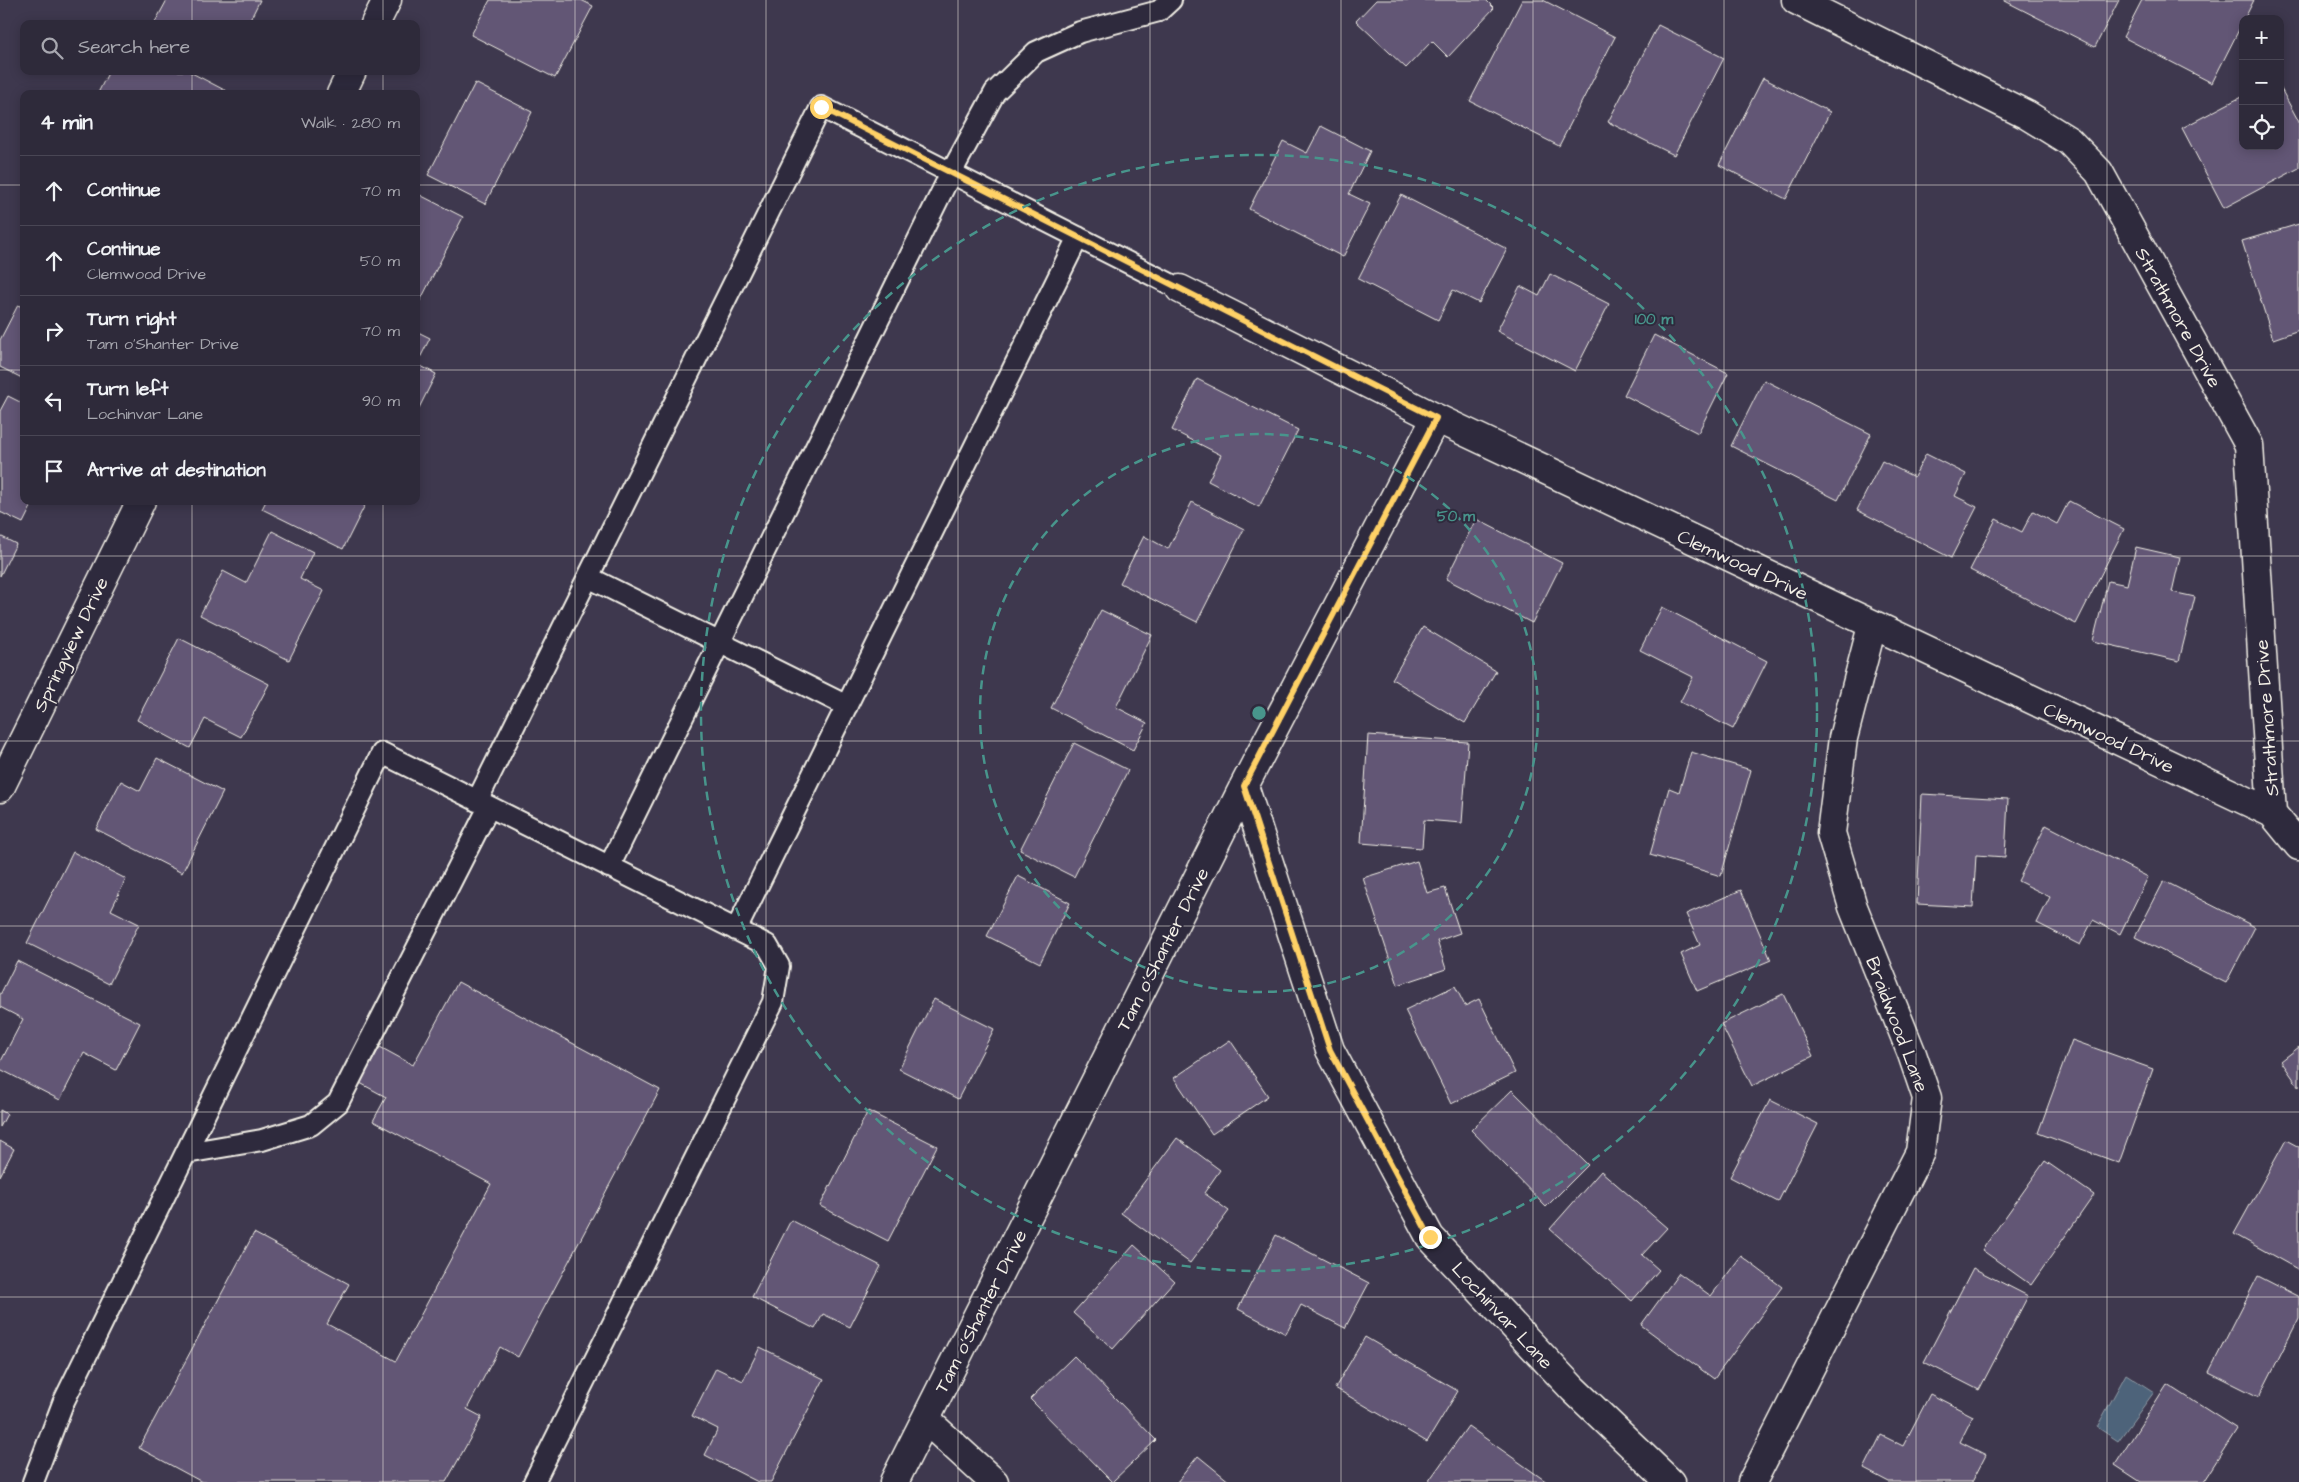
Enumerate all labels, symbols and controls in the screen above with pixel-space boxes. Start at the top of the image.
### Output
map controls [2239,15,2284,150]
button: + [2239,15,2284,60]
search box [20,20,420,75]
icon: search [38,34,66,62]
text: Search here [78,34,190,61]
button: − [2239,60,2284,105]
route start [810,96,833,119]
button: locate [2239,105,2284,150]
text: 4 min [40,108,93,137]
text: Walk · 280 m [301,112,400,134]
icon: ahead [40,177,68,205]
text: Continue [87,177,161,204]
text: 70 m [361,180,400,202]
text: Continue [87,236,161,263]
street label: Strathmore Drive [2128,243,2228,393]
icon: ahead [40,247,68,275]
text: 50 m [360,250,400,272]
text: Clemwood Drive [87,263,206,285]
text: Turn right [87,306,176,333]
text: 100 m [1635,309,1674,330]
icon: right [40,317,68,345]
text: 70 m [361,320,400,342]
text: Tam o'Shanter Drive [87,333,239,355]
text: Turn left [87,376,168,403]
icon: left [40,387,68,415]
text: 90 m [362,390,400,412]
text: Lochinvar Lane [87,403,203,425]
icon: arrive [40,457,68,485]
text: Arrive at destination [87,457,266,484]
text: 50 m [1437,506,1475,527]
street label: Clemwood Drive [1673,523,1812,607]
street label: Springview Drive [27,573,117,717]
street label: Strathmore Drive [2249,639,2286,797]
street label: Clemwood Drive [2039,696,2178,780]
centre of rings [1250,704,1268,722]
street label: Tam o'Shanter Drive [1110,863,1216,1036]
street label: Braidwood Lane [1858,953,1935,1096]
street label: Tam o'Shanter Drive [928,1225,1034,1398]
route end [1419,1226,1442,1249]
street label: Lochinvar Lane [1445,1256,1559,1376]

